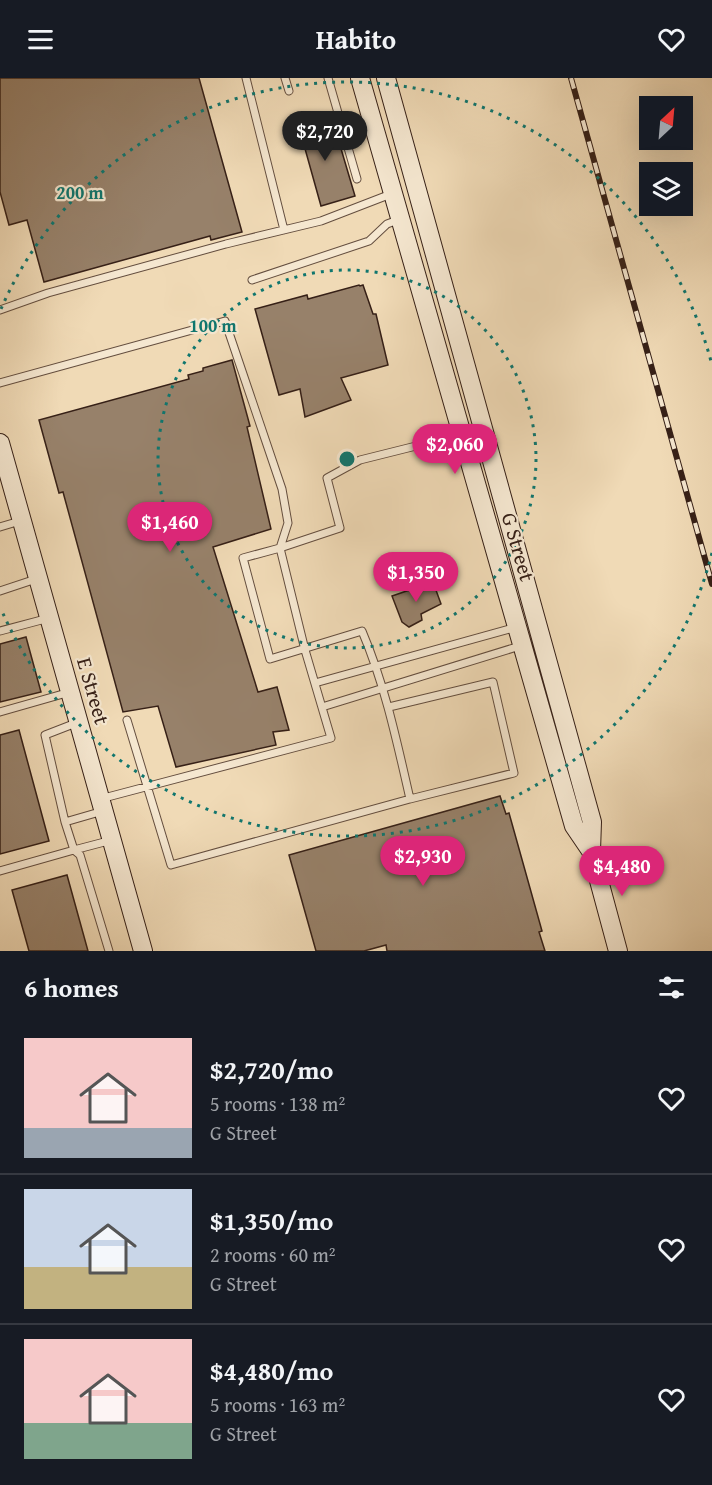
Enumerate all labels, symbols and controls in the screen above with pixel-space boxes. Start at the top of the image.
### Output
text: Habito [316,19,396,59]
icon: menu [24,23,57,56]
icon: heart [655,23,688,56]
north arrow [639,96,693,150]
map controls [639,96,693,216]
pin: $2,720 [276,111,374,162]
text: $2,720 [296,116,354,145]
button: layers [639,162,693,216]
text: 200 m [56,179,104,206]
text: 100 m [189,312,237,339]
pin: $2,060 [406,424,504,475]
text: $2,060 [426,429,484,458]
centre of rings [337,449,357,469]
pin: $1,460 [121,502,219,553]
text: $1,460 [141,507,199,536]
street label: G Street [494,509,543,585]
pin: $1,350 [367,552,465,603]
text: $1,350 [387,557,445,586]
street label: E Street [69,654,118,729]
pin: $2,930 [374,836,472,887]
text: $2,930 [394,841,452,870]
pin: $4,480 [573,846,671,897]
text: $4,480 [593,851,651,880]
text: 6 homes [24,968,119,1007]
icon: filters [655,971,688,1004]
text: $2,720/mo [210,1050,333,1089]
icon: home [72,1062,144,1134]
icon: heart [655,1082,688,1115]
text: 5 rooms · 138 m² [210,1089,345,1118]
text: G Street [210,1118,277,1147]
text: $1,350/mo [210,1201,333,1240]
icon: home [72,1213,144,1285]
icon: heart [655,1233,688,1266]
text: 2 rooms · 60 m² [210,1240,336,1269]
text: G Street [210,1269,277,1298]
text: $4,480/mo [210,1351,333,1390]
icon: home [72,1363,144,1435]
icon: heart [655,1383,688,1416]
text: 5 rooms · 163 m² [210,1390,345,1419]
text: G Street [210,1419,277,1448]

